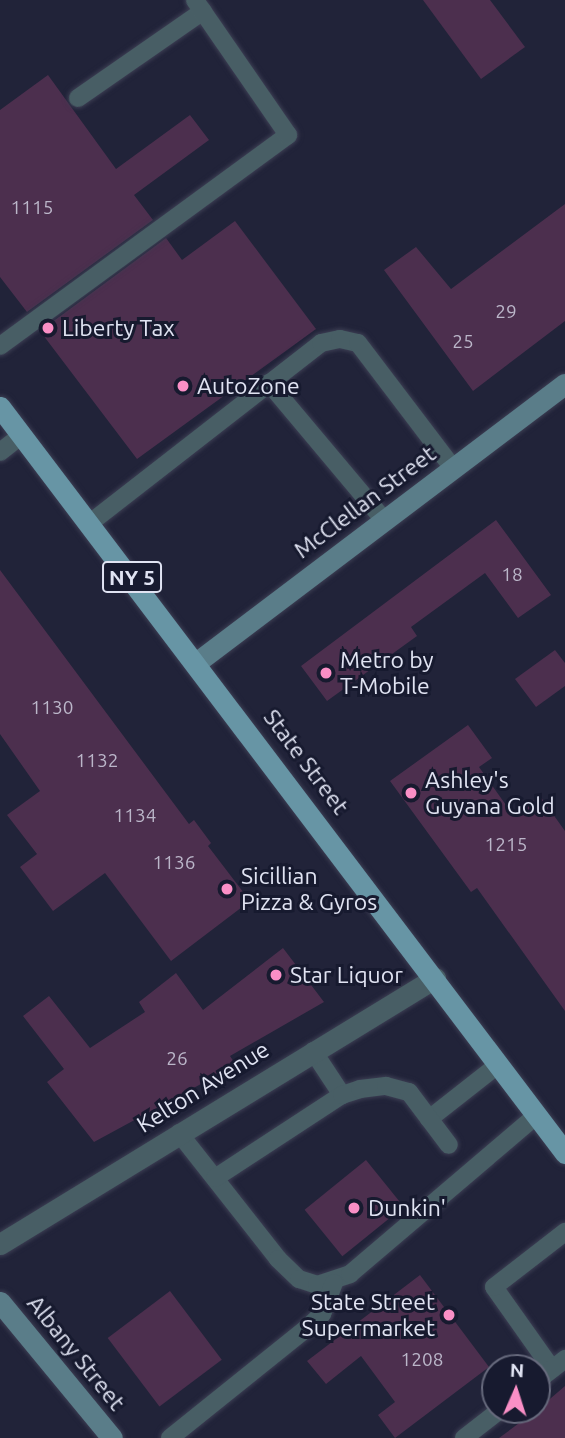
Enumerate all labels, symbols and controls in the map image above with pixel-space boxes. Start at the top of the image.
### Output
house number: 1115 [11,197,53,219]
house number: 29 [495,301,517,323]
place label: Liberty Tax [62,314,175,342]
marker: Liberty Tax [40,320,56,336]
house number: 25 [452,331,474,353]
place label: AutoZone [197,372,300,400]
marker: AutoZone [175,378,191,394]
street label: McClellan Street [289,440,441,564]
road number: NY 5 [100,560,164,594]
house number: 18 [501,564,523,586]
place label: Metro by T-Mobile [340,646,434,700]
marker: Metro by T-Mobile [318,665,334,681]
house number: 1130 [31,697,73,719]
street label: State Street [258,704,354,820]
house number: 1132 [76,750,118,772]
place label: Ashley's Guyana Gold [425,766,555,820]
marker: Ashley's Guyana Gold [403,785,419,801]
house number: 1134 [114,805,156,827]
house number: 1215 [485,834,527,856]
house number: 1136 [153,852,195,874]
place label: Sicillian Pizza & Gyros [241,862,377,916]
marker: Sicillian Pizza & Gyros [219,881,235,897]
place label: Star Liquor [290,961,403,989]
marker: Star Liquor [268,967,284,983]
street label: Kelton Avenue [132,1035,274,1139]
house number: 26 [166,1048,188,1070]
place label: Dunkin' [368,1194,446,1222]
marker: Dunkin' [346,1200,362,1216]
place label: State Street Supermarket [302,1288,435,1342]
street label: Albany Street [21,1290,131,1416]
marker: State Street Supermarket [441,1307,457,1323]
house number: 1208 [401,1349,443,1371]
north arrow [481,1354,551,1424]
text: N [509,1359,525,1381]

